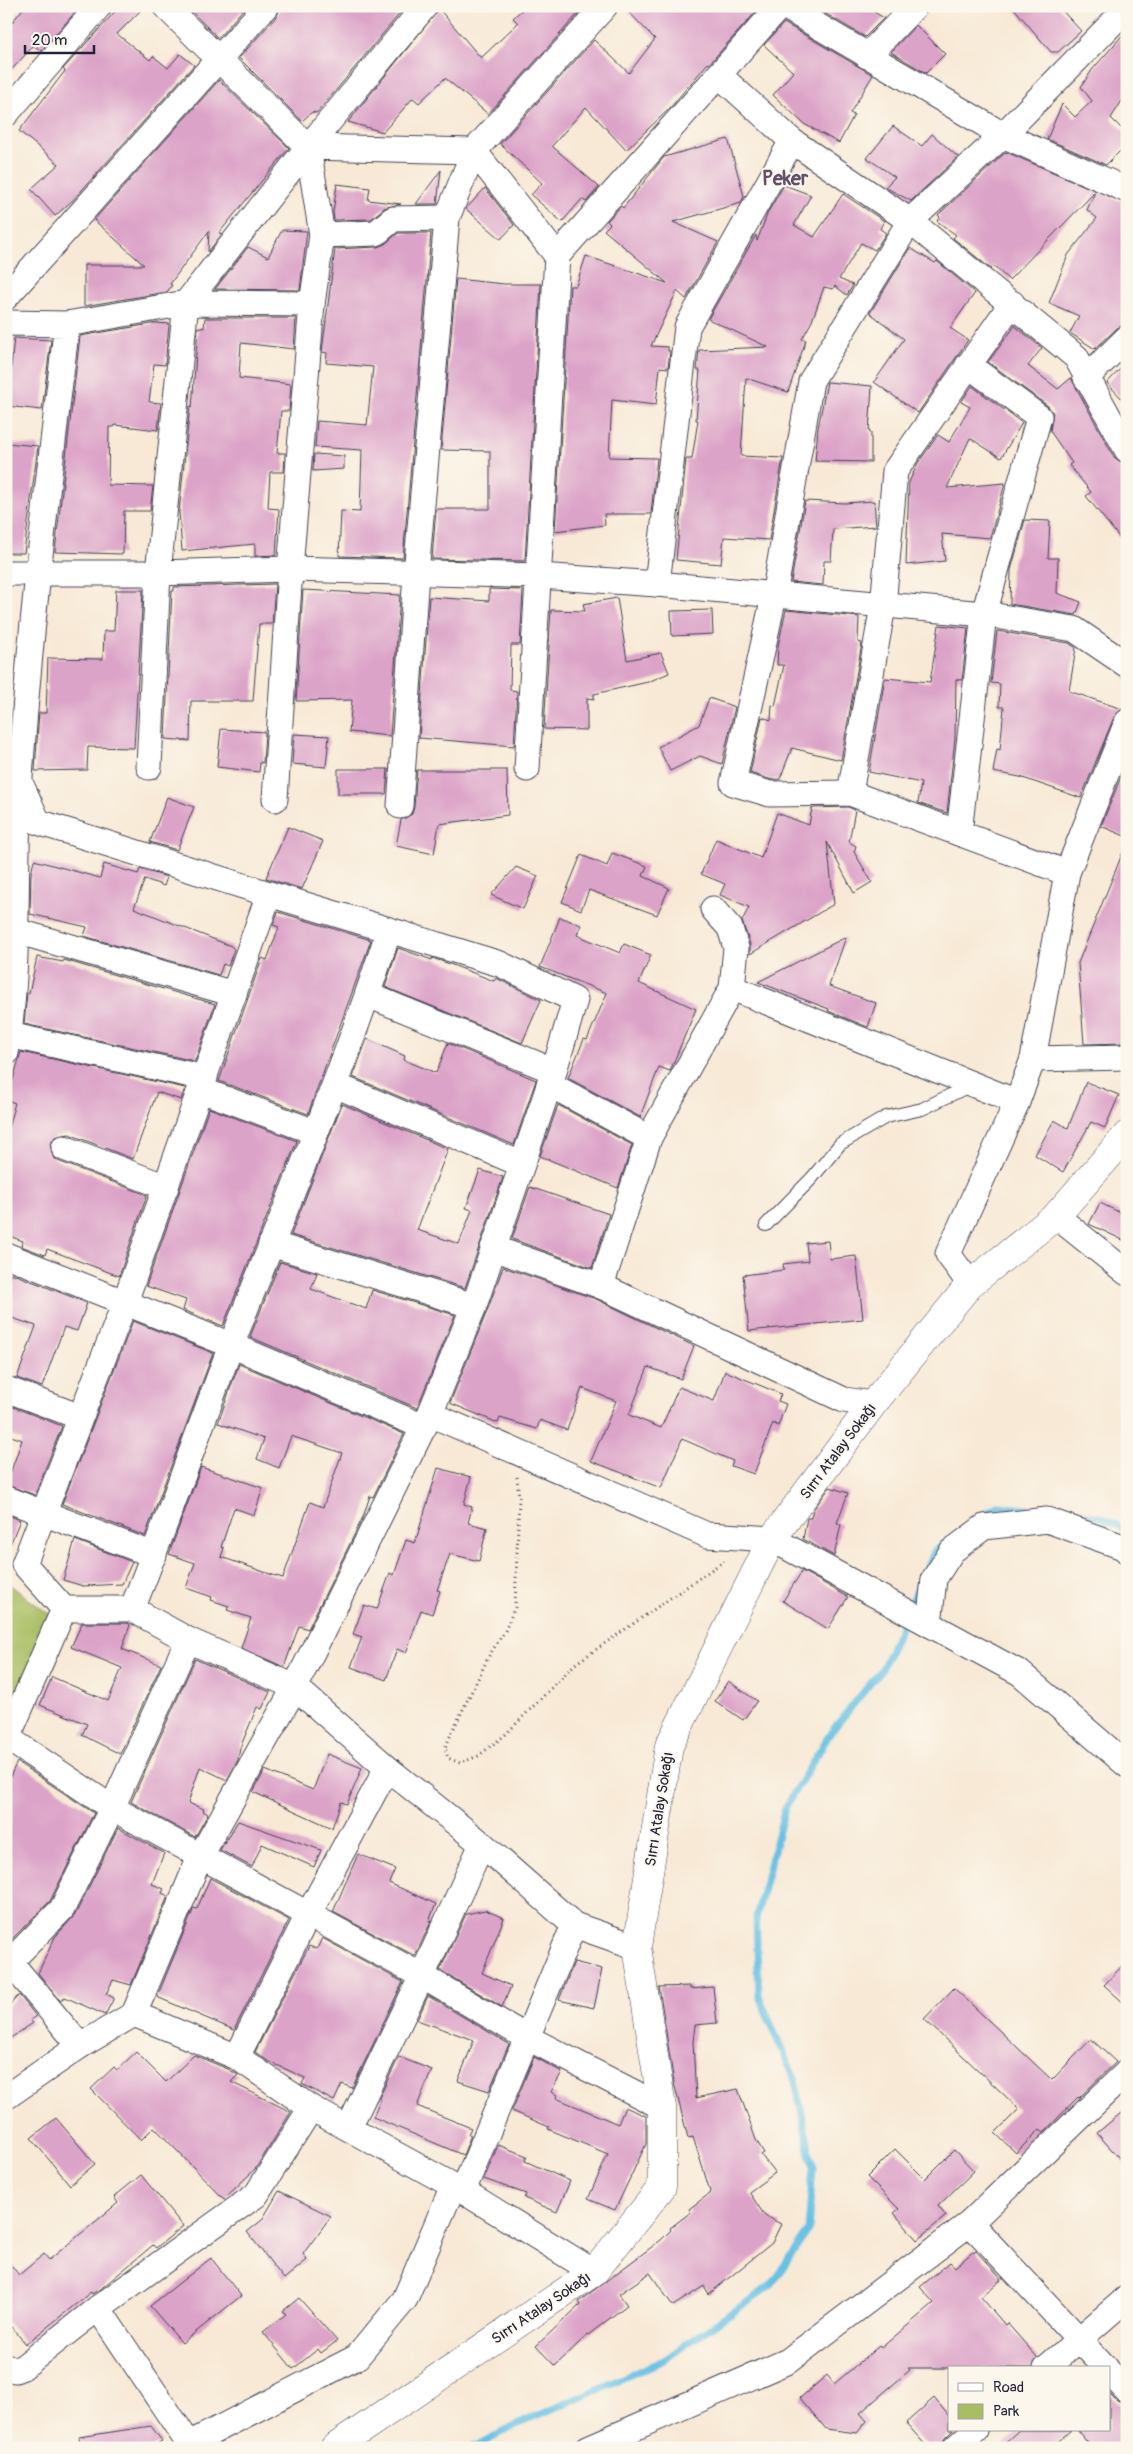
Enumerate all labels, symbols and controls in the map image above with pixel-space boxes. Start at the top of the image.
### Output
scale bar [25,22,94,54]
text: 20 m [32,31,67,50]
district label: Peker [762,166,809,191]
street label: Sırrı Atalay Sokağı [796,1399,881,1503]
street label: Sırrı Atalay Sokağı [641,1750,678,1868]
street label: Sırrı Atalay Sokağı [488,2268,595,2349]
legend [948,2366,1110,2432]
text: Road [993,2378,1024,2397]
text: Park [993,2402,1020,2421]

